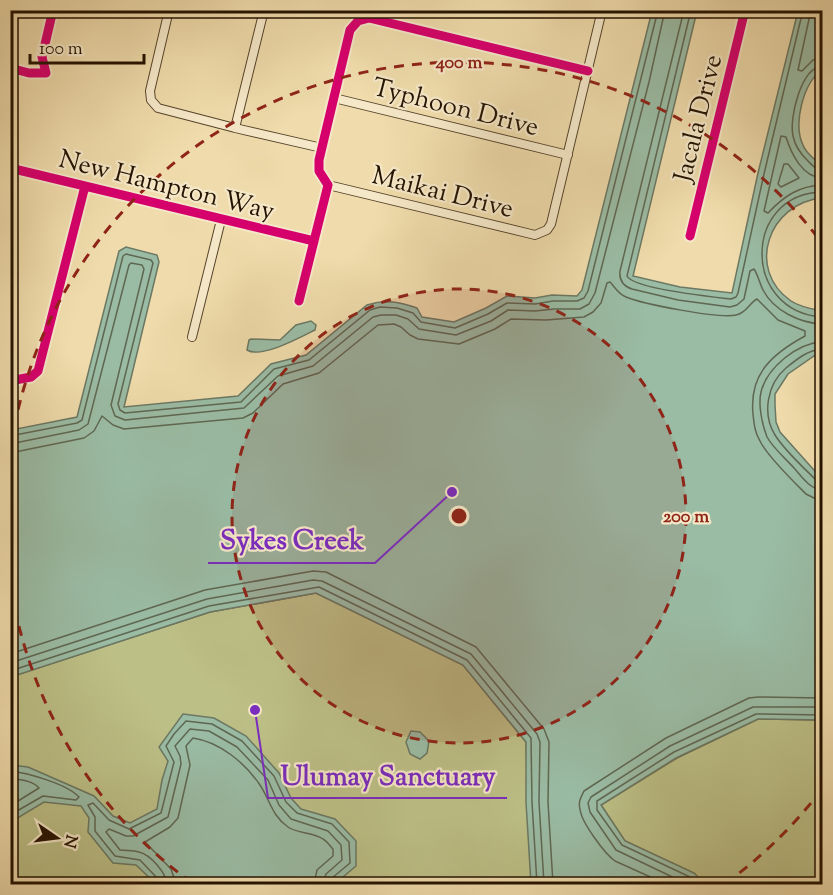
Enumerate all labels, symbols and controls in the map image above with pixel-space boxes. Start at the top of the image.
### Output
scale bar [30,27,144,65]
text: 100 m [39,37,83,63]
text: 400 m [435,51,482,77]
street label: Jacala Drive [665,51,733,188]
street label: Typhoon Drive [368,70,542,147]
street label: New Hampton Way [55,142,278,231]
street label: Maikai Drive [368,158,517,229]
text: 200 m [663,505,709,531]
centre of rings [449,506,469,526]
callout: Sykes Creek [208,518,375,563]
text: Sykes Creek [220,523,364,562]
callout: Ulumay Sanctuary [268,753,507,798]
text: Ulumay Sanctuary [280,759,496,798]
north arrow [27,808,87,868]
text: N [56,832,82,850]

